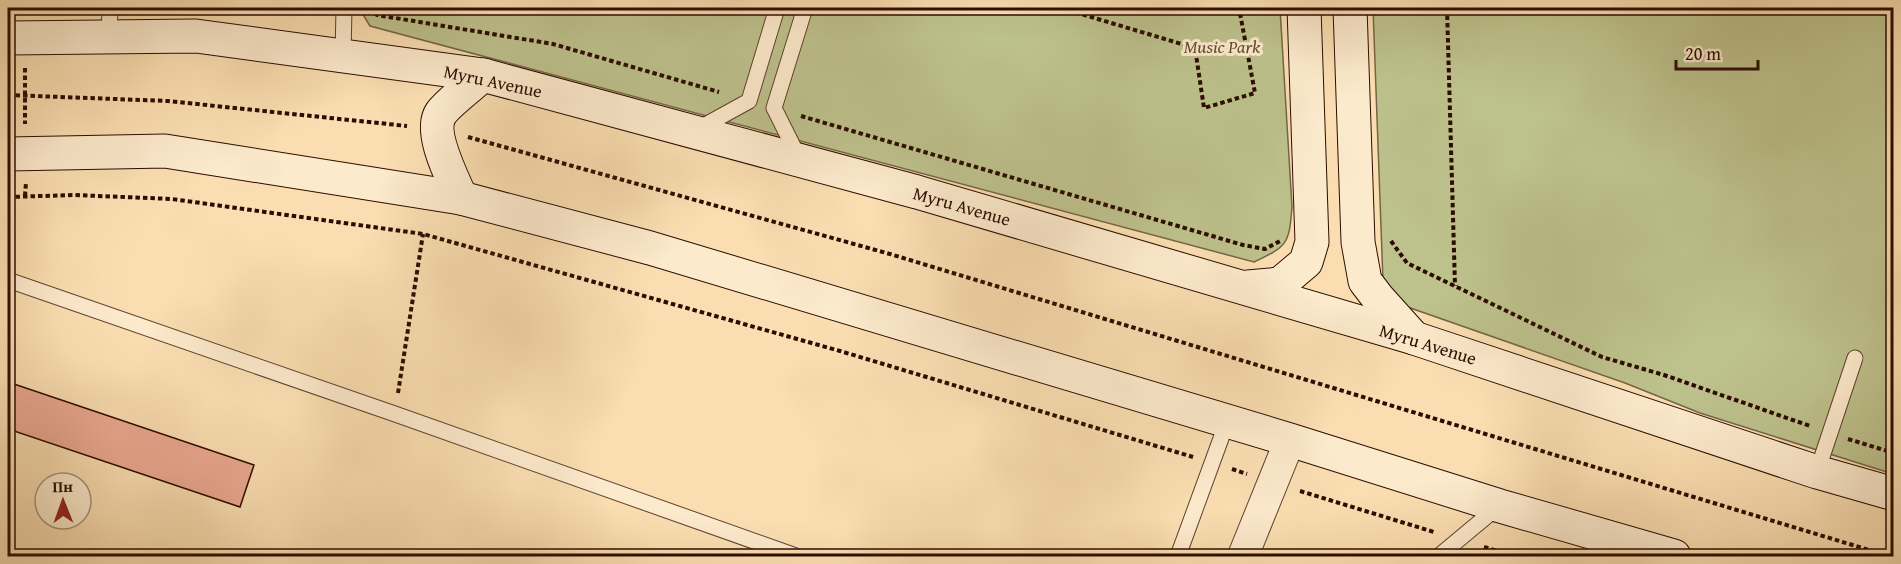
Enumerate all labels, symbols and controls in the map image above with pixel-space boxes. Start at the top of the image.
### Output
park label: Music Park [1184,33,1261,60]
scale bar [1676,33,1758,71]
text: 20 m [1685,40,1721,67]
street label: Myru Avenue [441,57,545,105]
street label: Myru Avenue [910,179,1014,233]
street label: Myru Avenue [1376,316,1480,372]
north arrow [33,471,93,531]
text: Пн [52,474,73,498]

